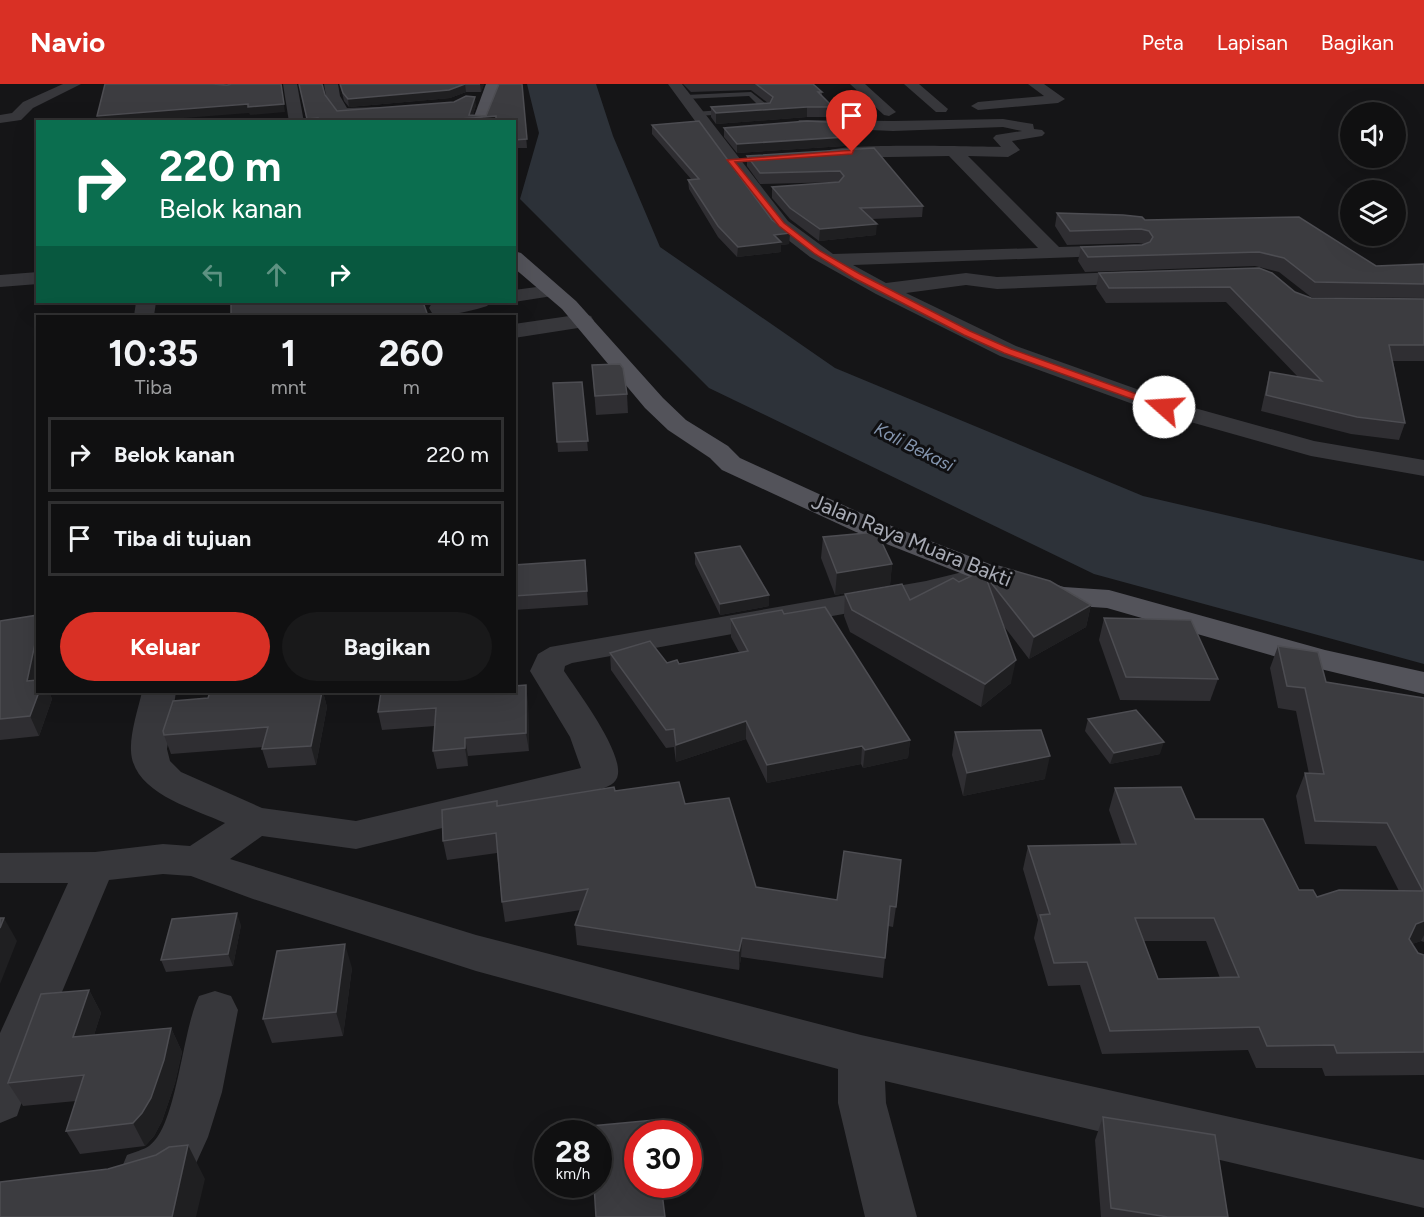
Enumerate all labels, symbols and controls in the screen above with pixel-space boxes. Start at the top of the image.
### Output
text: Navio [30,25,105,59]
text: Peta [1142,30,1184,55]
text: Lapisan [1217,30,1288,55]
text: Bagikan [1321,30,1394,55]
pin [826,90,877,152]
icon: arrive [835,99,868,132]
map controls [1340,102,1406,246]
button: sound [1340,102,1406,168]
text: 220 m [159,141,281,192]
icon: right [60,144,138,222]
button: layers [1340,180,1406,246]
text: Belok kanan [159,192,302,225]
icon: left [197,258,230,291]
icon: ahead [260,258,293,291]
icon: right [323,258,356,291]
text: 10:35 [108,332,199,375]
text: 1 [281,332,296,375]
text: 260 [379,332,444,375]
text: Tiba [135,375,172,399]
text: mnt [271,375,306,399]
text: m [403,375,420,399]
position arrow [1132,375,1196,439]
water label: Kali Bekasi [870,418,958,477]
icon: right [63,438,96,471]
text: Belok kanan [114,441,235,468]
text: 220 m [426,441,489,468]
street label: Jalan Raya Muara Bakti [808,488,1016,592]
icon: arrive [63,522,96,555]
text: Tiba di tujuan [114,525,251,552]
text: 40 m [437,525,489,552]
button: Keluar [60,612,270,681]
button: Bagikan [282,612,492,681]
speed limit sign: 30 [624,1120,702,1198]
text: 28 [555,1133,591,1170]
text: km/h [556,1165,590,1183]

